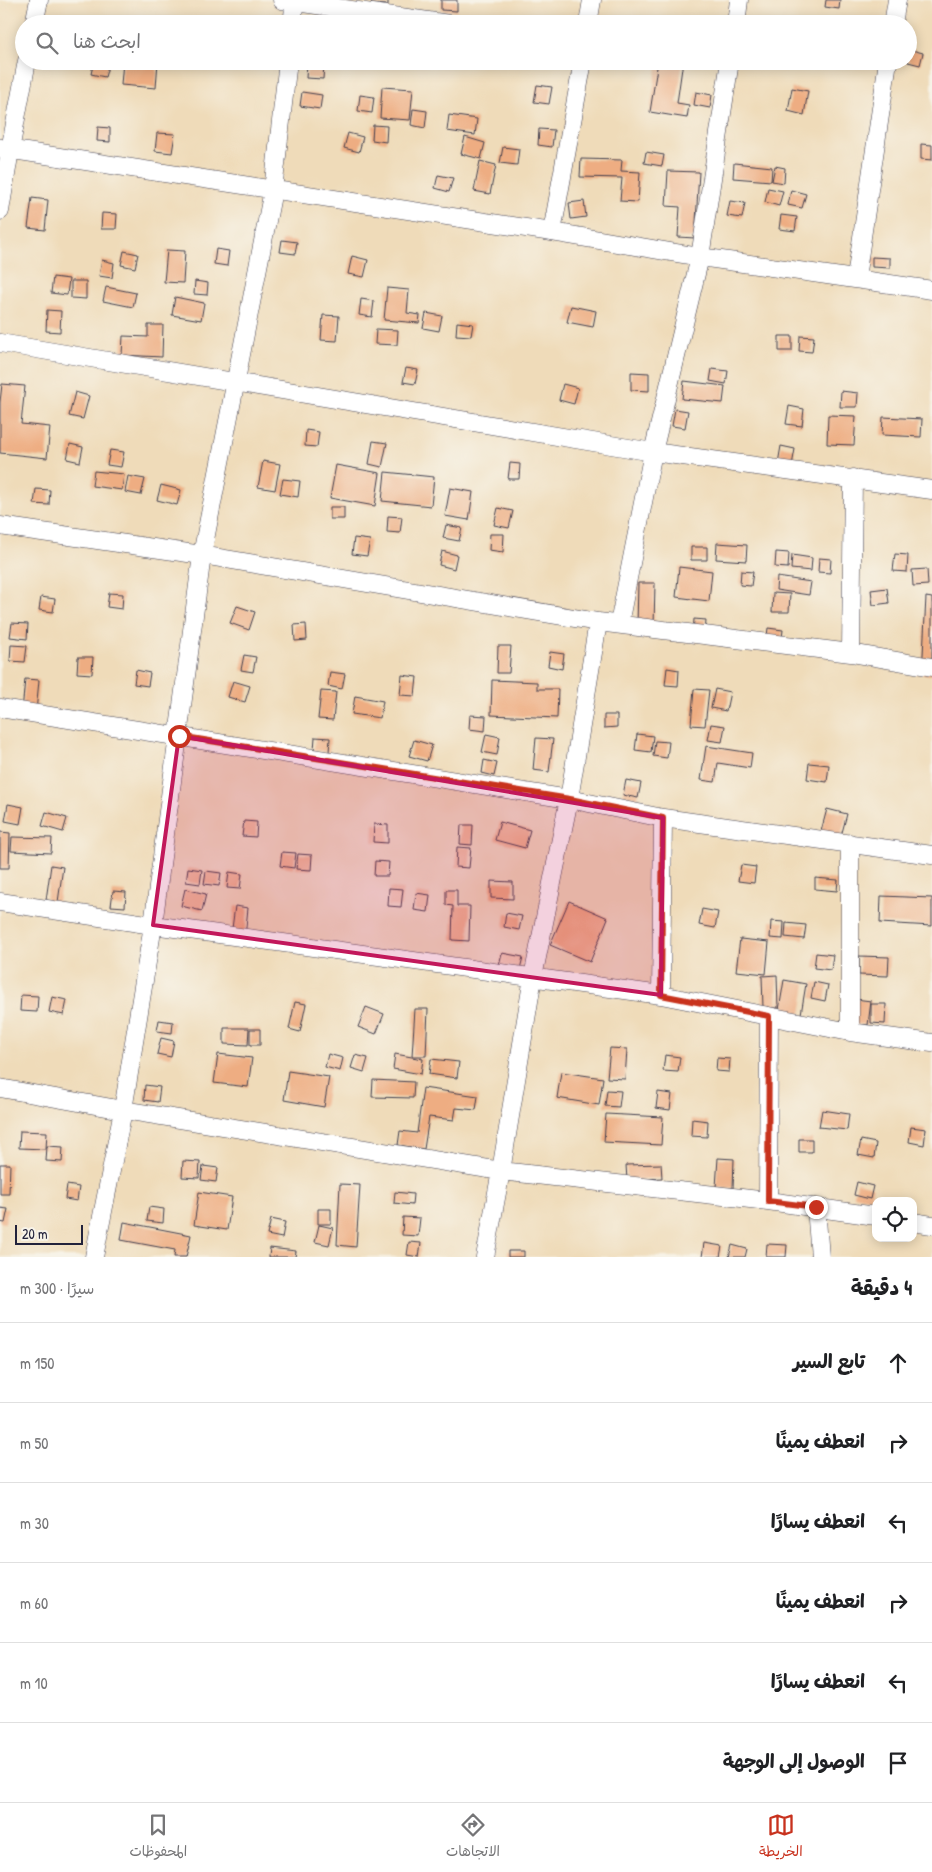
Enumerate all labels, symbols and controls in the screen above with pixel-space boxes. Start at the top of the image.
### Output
search box [15,15,917,70]
text: ابحث هنا [73,28,141,54]
icon: search [33,29,61,57]
route start [168,725,191,748]
route end [805,1196,828,1219]
map controls [872,1197,917,1242]
button: locate [872,1197,917,1242]
scale bar [15,1222,82,1245]
text: 20 m [22,1224,48,1243]
text: 4 دقيقة [851,1273,912,1302]
text: سيرًا · 300 m [20,1277,95,1299]
text: تابع السير [793,1348,865,1374]
icon: ahead [884,1349,912,1377]
text: 150 m [20,1352,54,1374]
text: انعطف يمينًا [776,1428,865,1454]
icon: right [884,1429,912,1457]
text: 50 m [20,1432,49,1454]
text: انعطف يسارًا [771,1508,865,1534]
icon: left [884,1509,912,1537]
text: 30 m [20,1512,49,1534]
text: انعطف يمينًا [776,1588,865,1614]
icon: right [884,1589,912,1617]
text: 60 m [20,1592,48,1614]
text: انعطف يسارًا [771,1668,865,1694]
icon: left [884,1669,912,1697]
text: 10 m [20,1672,48,1694]
text: الوصول إلى الوجهة [723,1748,865,1774]
icon: arrive [884,1749,912,1777]
tab: المحفوظات [129,1811,187,1864]
tab: الاتجاهات [446,1811,500,1864]
tab: الخريطة [759,1811,803,1864]

